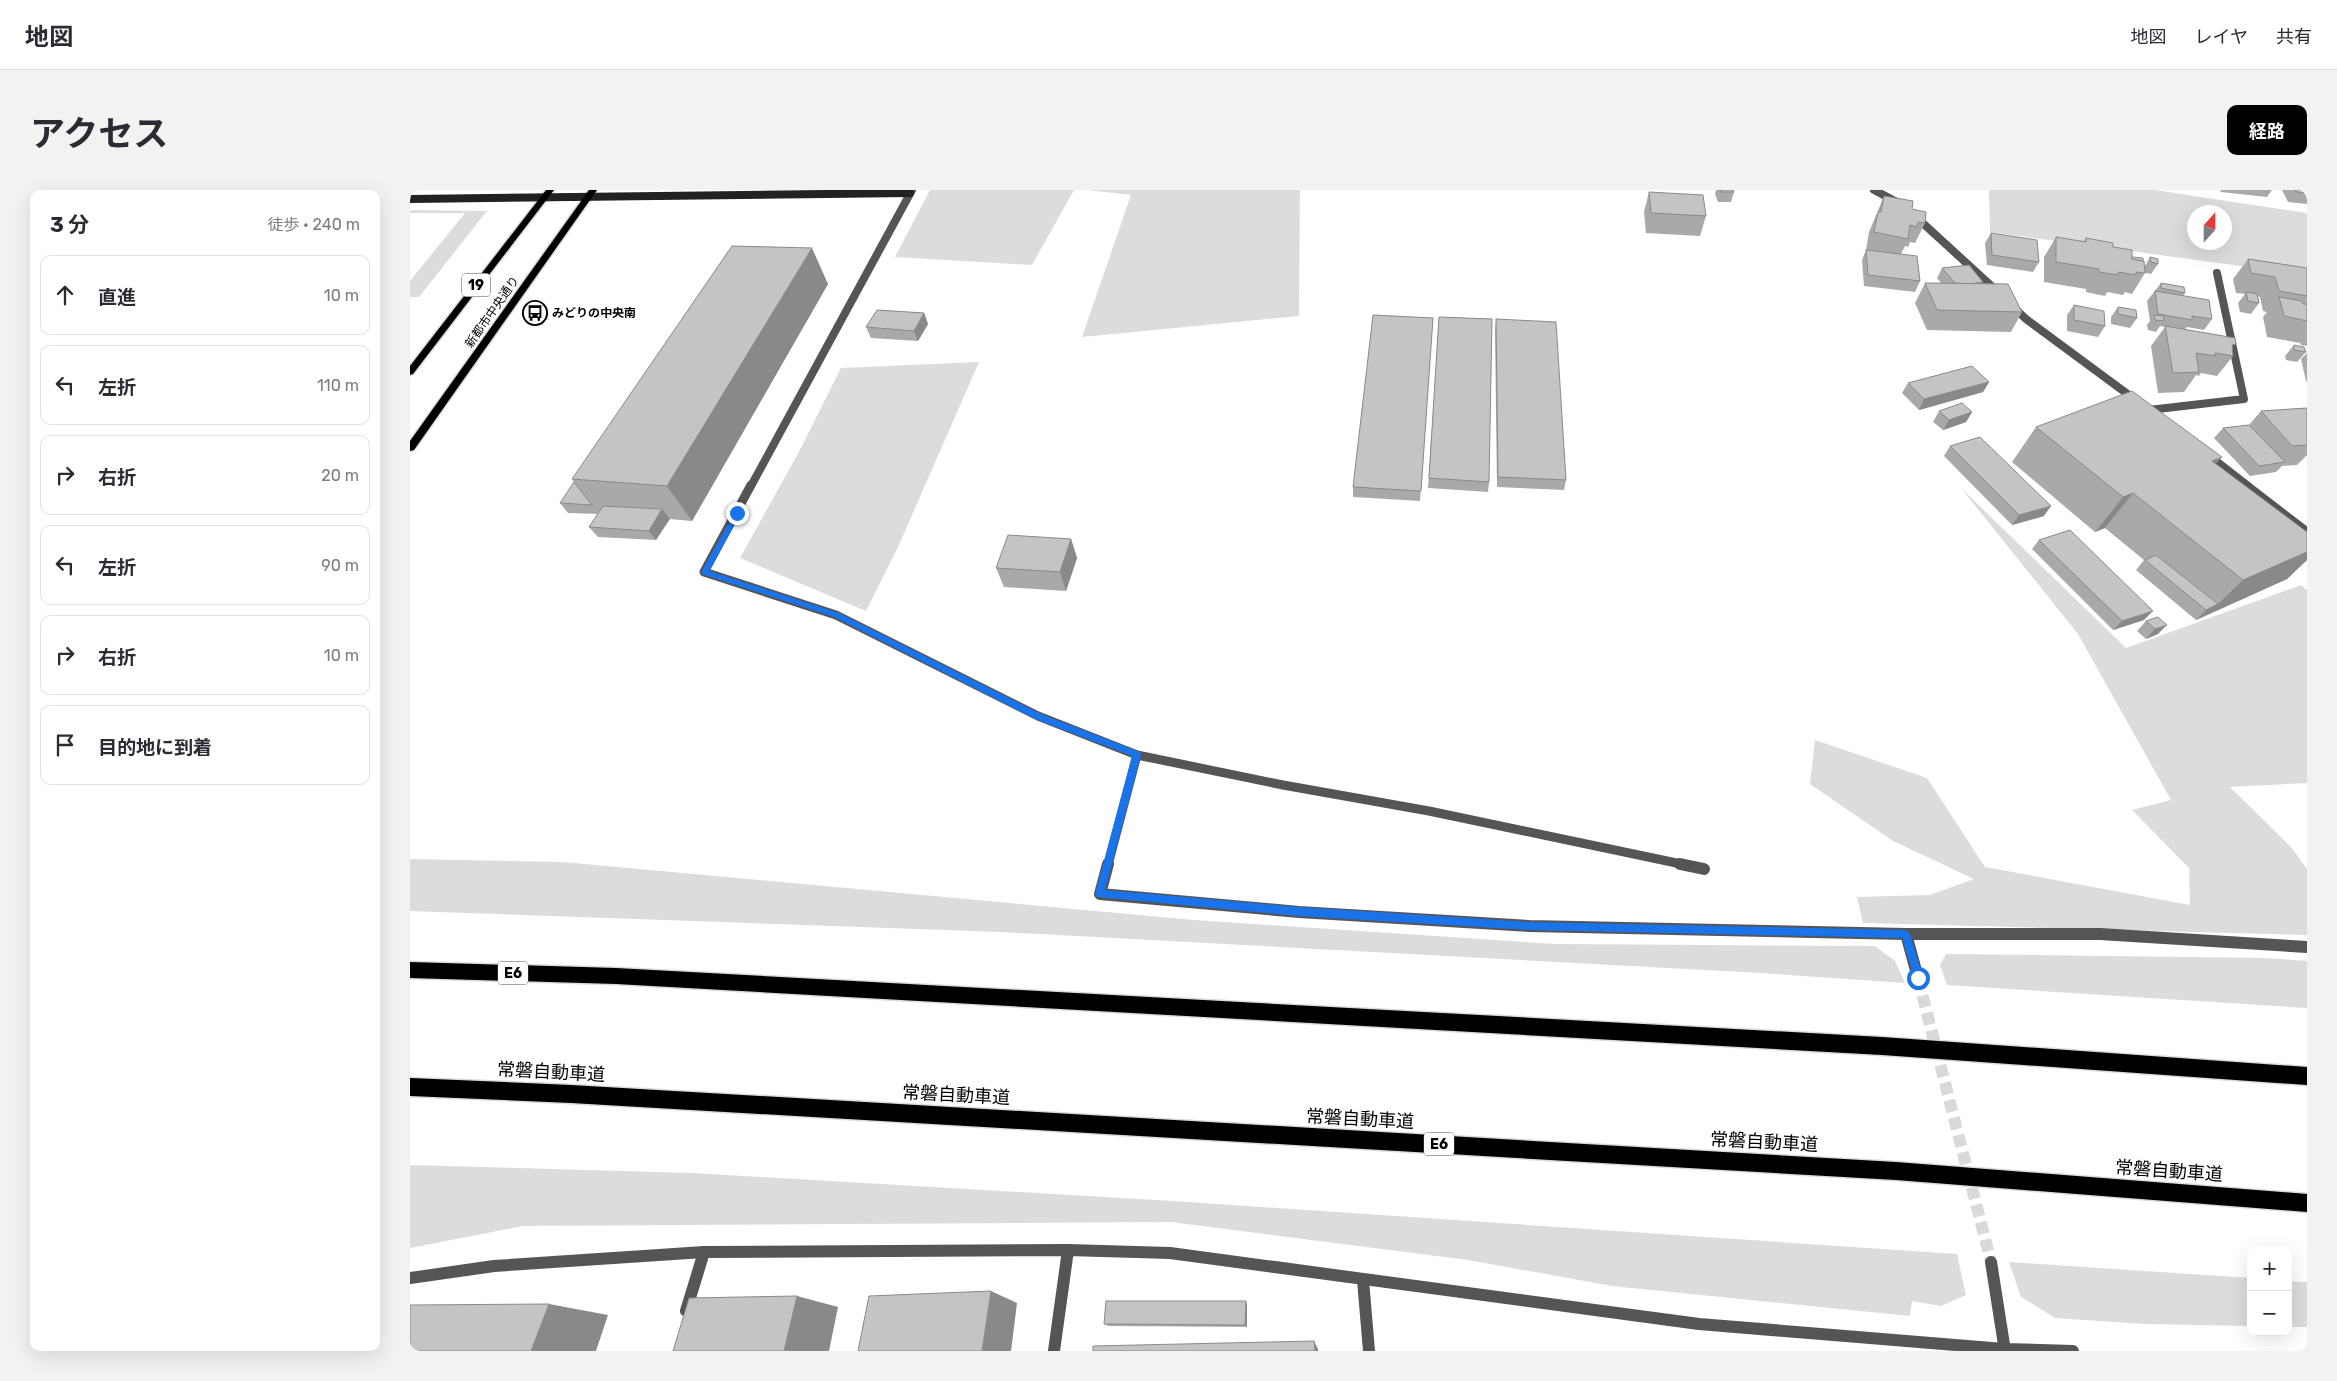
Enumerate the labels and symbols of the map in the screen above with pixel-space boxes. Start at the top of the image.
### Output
north arrow [2187,205,2232,250]
road number: 19 [462,274,490,296]
street label: 新都市中央通り [462,274,522,350]
bus stop icon: みどりの中央南 [522,300,548,326]
place label: みどりの中央南 [552,306,636,320]
route end [726,502,749,525]
road number: E6 [498,961,528,984]
route start [1907,967,1930,990]
street label: 常磐自動車道 [496,1058,606,1086]
street label: 常磐自動車道 [901,1081,1011,1109]
street label: 常磐自動車道 [1305,1105,1415,1133]
street label: 常磐自動車道 [1709,1128,1819,1156]
road number: E6 [1424,1132,1454,1156]
street label: 常磐自動車道 [2114,1156,2224,1186]

